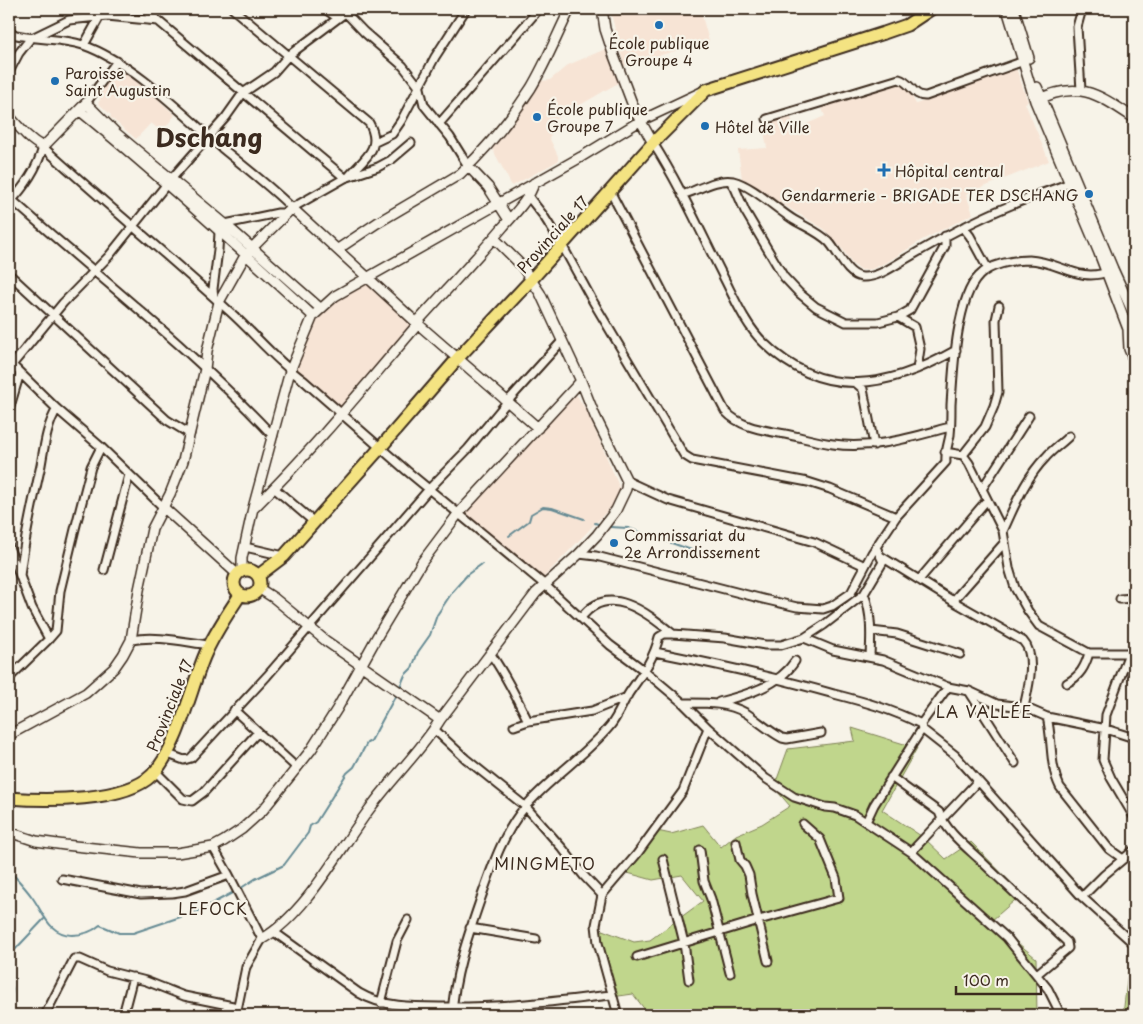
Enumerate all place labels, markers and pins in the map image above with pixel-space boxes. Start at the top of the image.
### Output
marker: École publique Groupe 4 [653,19,665,31]
place label: École publique Groupe 4 [609,31,709,71]
place label: Paroisse Saint Augustin [65,61,171,101]
marker: Paroisse Saint Augustin [49,75,61,87]
place label: École publique Groupe 7 [547,97,648,137]
marker: École publique Groupe 7 [531,111,543,123]
place label: Hôtel de Ville [715,115,810,138]
marker: Hôtel de Ville [699,120,711,132]
place label: Hôpital central [895,159,1004,182]
marker: Hôpital central [877,163,891,177]
place label: Gendarmerie - BRIGADE TER DSCHANG [781,183,1079,206]
marker: Gendarmerie - BRIGADE TER DSCHANG [1083,188,1095,200]
place label: Commissariat du 2e Arrondissement [624,523,760,563]
marker: Commissariat du 2e Arrondissement [608,537,620,549]

